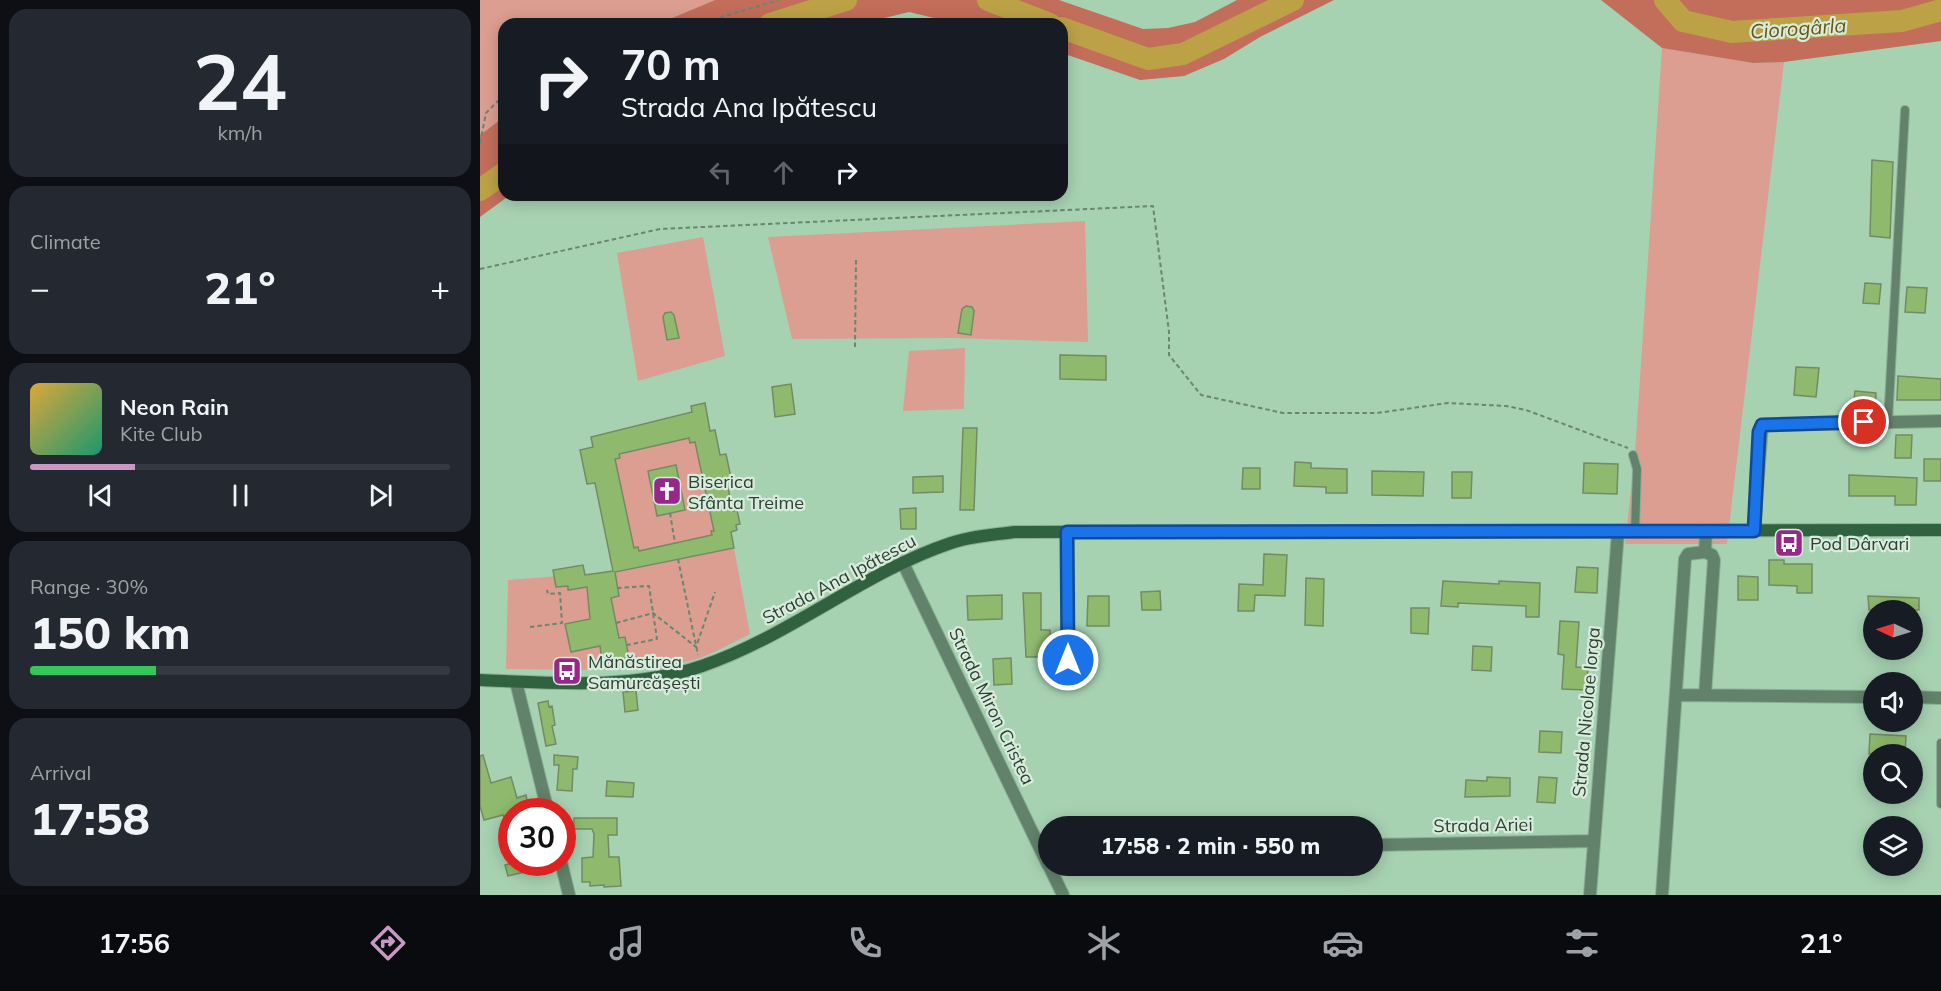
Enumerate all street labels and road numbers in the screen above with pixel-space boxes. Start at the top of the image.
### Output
street label: Strada Ana Ipătescu [758,529,920,629]
street label: Strada Miron Cristea [944,624,1040,788]
street label: Strada Nicolae Iorga [1567,626,1605,798]
street label: Strada Ariei [1433,813,1533,837]

